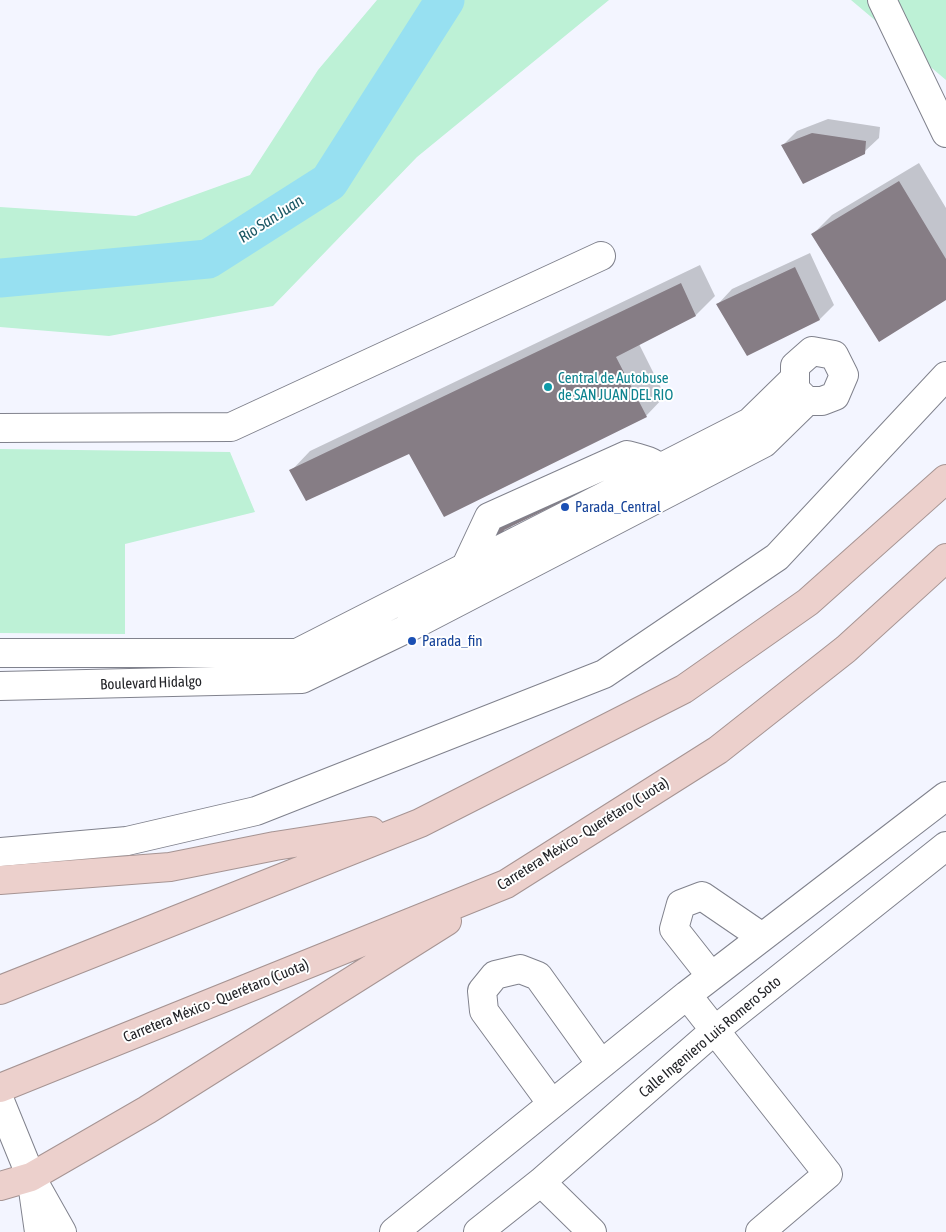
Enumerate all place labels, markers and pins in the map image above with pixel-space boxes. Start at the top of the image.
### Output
place label: Central de Autobuse de SAN JUAN DEL RIO [558,369,673,404]
marker: Central de Autobuse de SAN JUAN DEL RIO [542,381,554,393]
place label: Parada_Central [575,498,661,516]
marker: Parada_Central [559,501,571,513]
place label: Parada_fin [422,632,482,650]
marker: Parada_fin [406,635,418,647]

